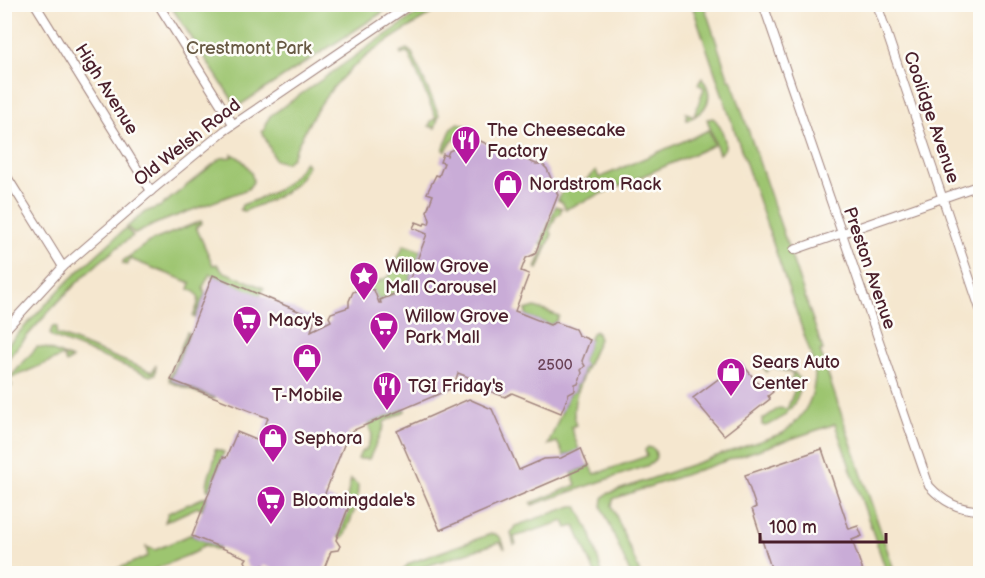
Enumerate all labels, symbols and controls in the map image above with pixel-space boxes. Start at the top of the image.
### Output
park label: Crestmont Park [186,38,312,59]
street label: High Avenue [70,40,143,139]
street label: Coolidge Avenue [899,48,964,186]
street label: Old Welsh Road [130,94,245,190]
place label: The Cheesecake Factory [487,120,626,162]
restaurant icon: The Cheesecake Factory [450,124,482,166]
shop icon: Nordstrom Rack [492,168,524,210]
place label: Nordstrom Rack [529,174,661,195]
street label: Preston Avenue [839,204,900,332]
place label: Willow Grove Mall Carousel [385,256,496,298]
place icon: Willow Grove Mall Carousel [348,260,380,302]
supermarket icon: Macy's [231,304,263,346]
place label: Willow Grove Park Mall [405,306,509,348]
place label: Macy's [268,310,323,331]
supermarket icon: Willow Grove Park Mall [368,310,400,352]
shop icon: T-Mobile [291,342,323,384]
place label: Sears Auto Center [752,352,840,394]
house number: 2500 [537,356,573,375]
shop icon: Sears Auto Center [715,356,747,398]
restaurant icon: TGI Friday's [371,370,403,412]
place label: TGI Friday's [408,376,504,397]
place label: T-Mobile [272,385,343,406]
shop icon: Sephora [257,422,289,464]
place label: Sephora [294,428,363,449]
supermarket icon: Bloomingdale's [255,484,287,526]
place label: Bloomingdale's [292,490,415,511]
scale bar [760,506,886,544]
text: 100 m [769,517,817,538]

